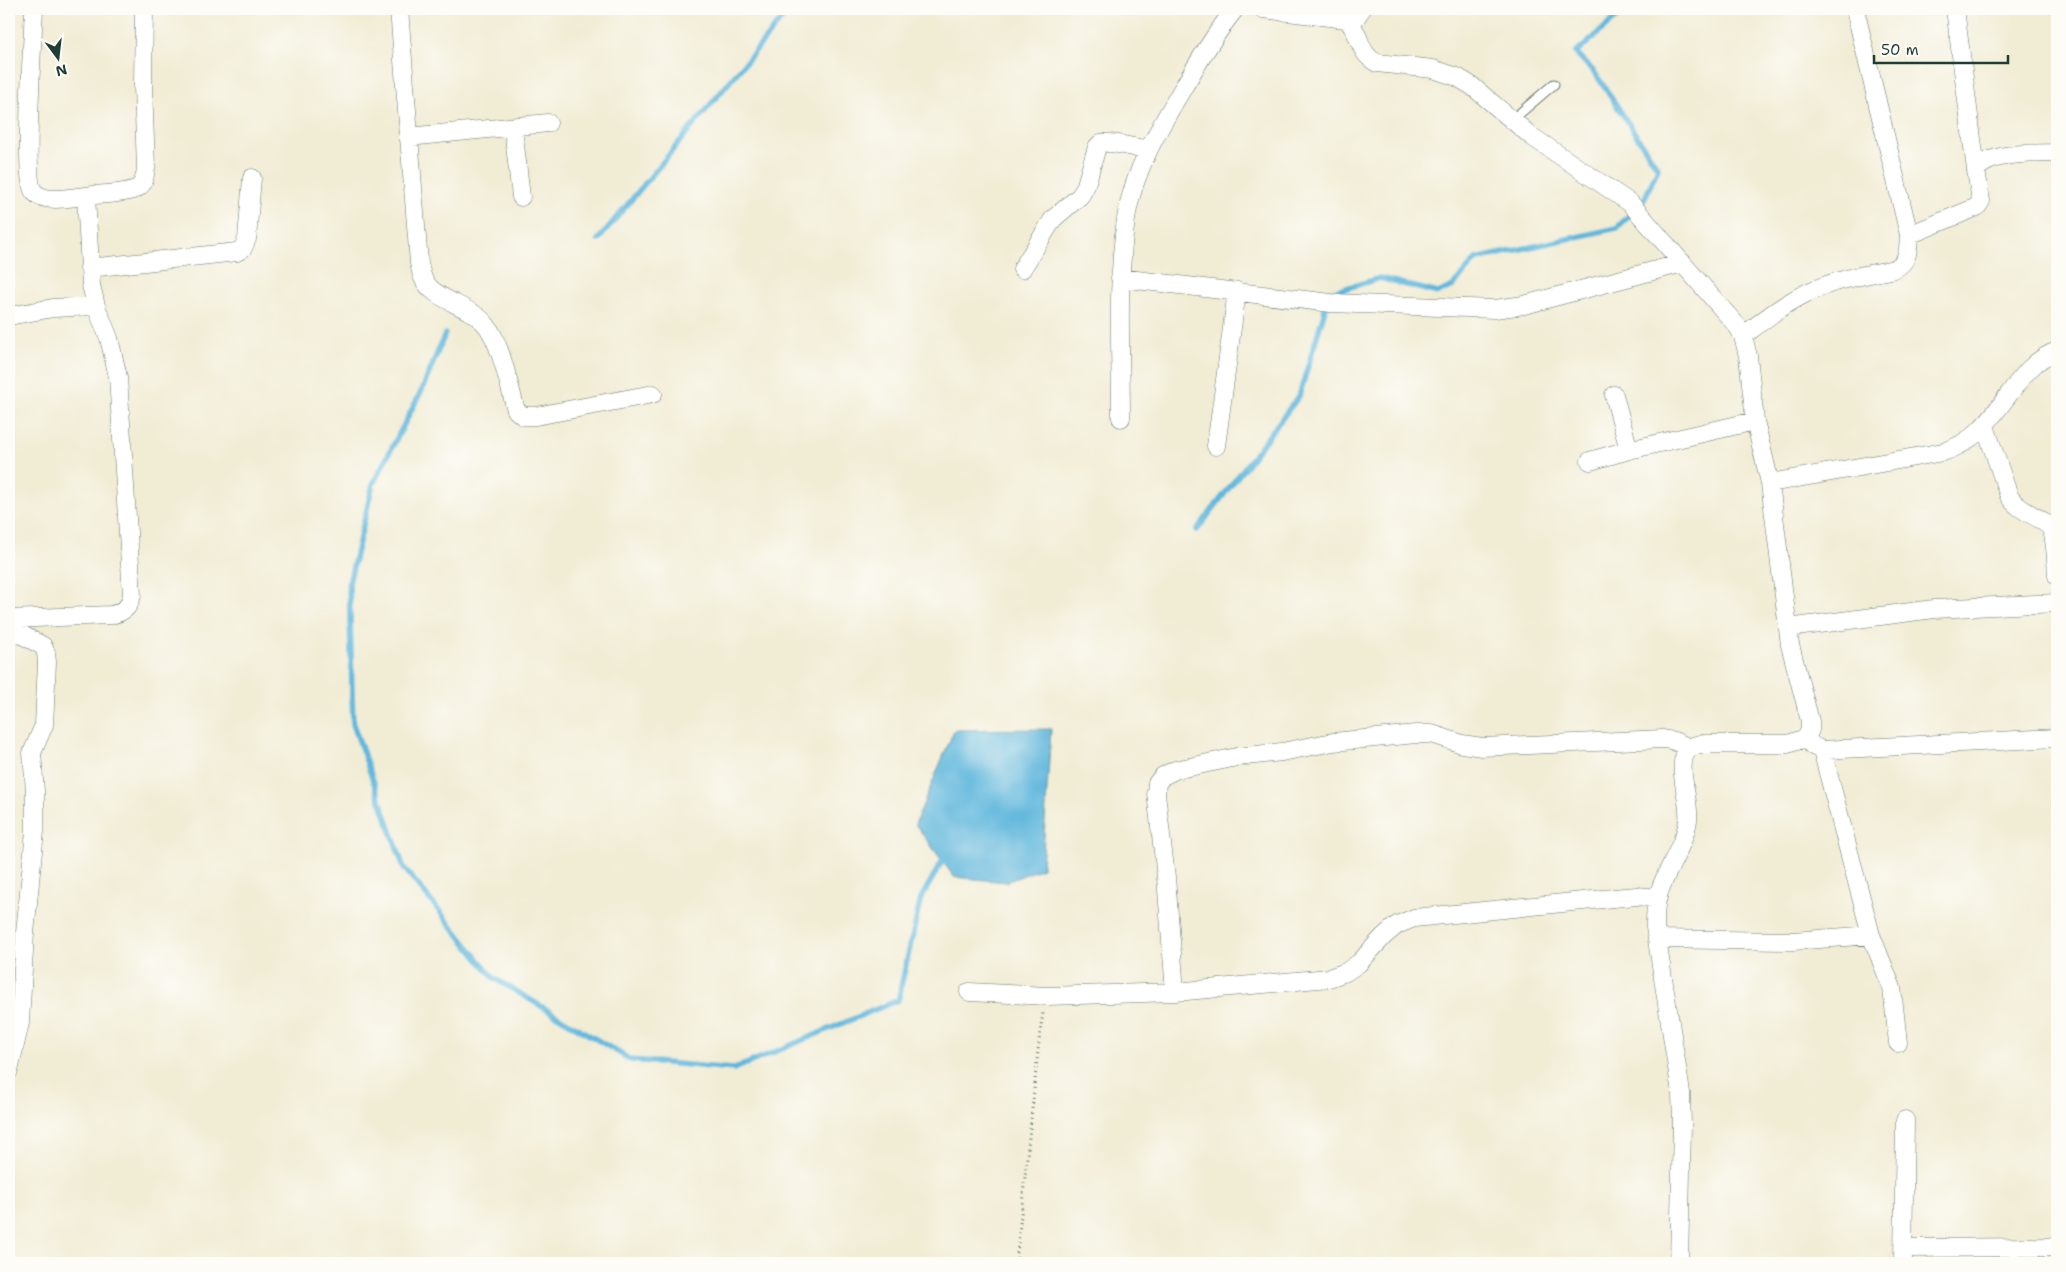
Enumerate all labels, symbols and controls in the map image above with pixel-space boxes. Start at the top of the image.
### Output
north arrow [32,32,82,82]
scale bar [1874,32,2007,64]
text: 50 m [1881,40,1919,60]
text: N [54,60,69,81]

